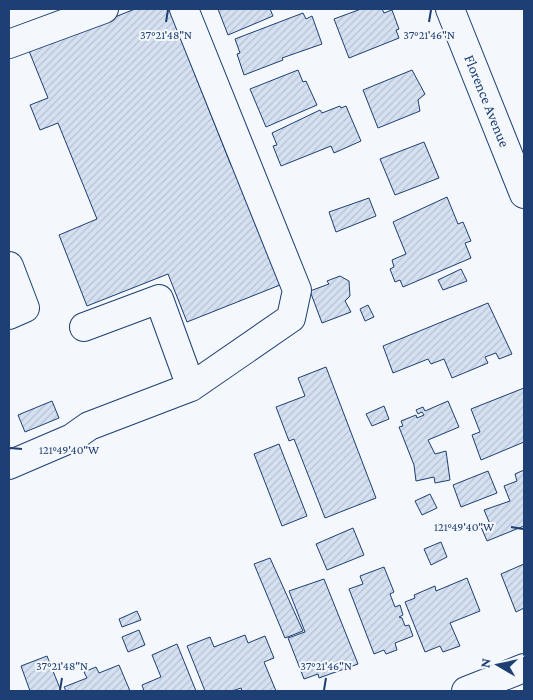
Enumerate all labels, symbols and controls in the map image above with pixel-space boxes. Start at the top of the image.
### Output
text: 37°21'48"N [140,28,192,42]
text: 37°21'46"N [403,28,455,42]
street label: Florence Avenue [461,52,513,150]
text: 121°49'40"W [39,443,99,457]
text: 121°49'40"W [434,520,494,534]
north arrow [473,640,523,690]
text: N [477,657,494,669]
text: 37°21'48"N [36,659,88,673]
text: 37°21'46"N [300,659,352,673]

